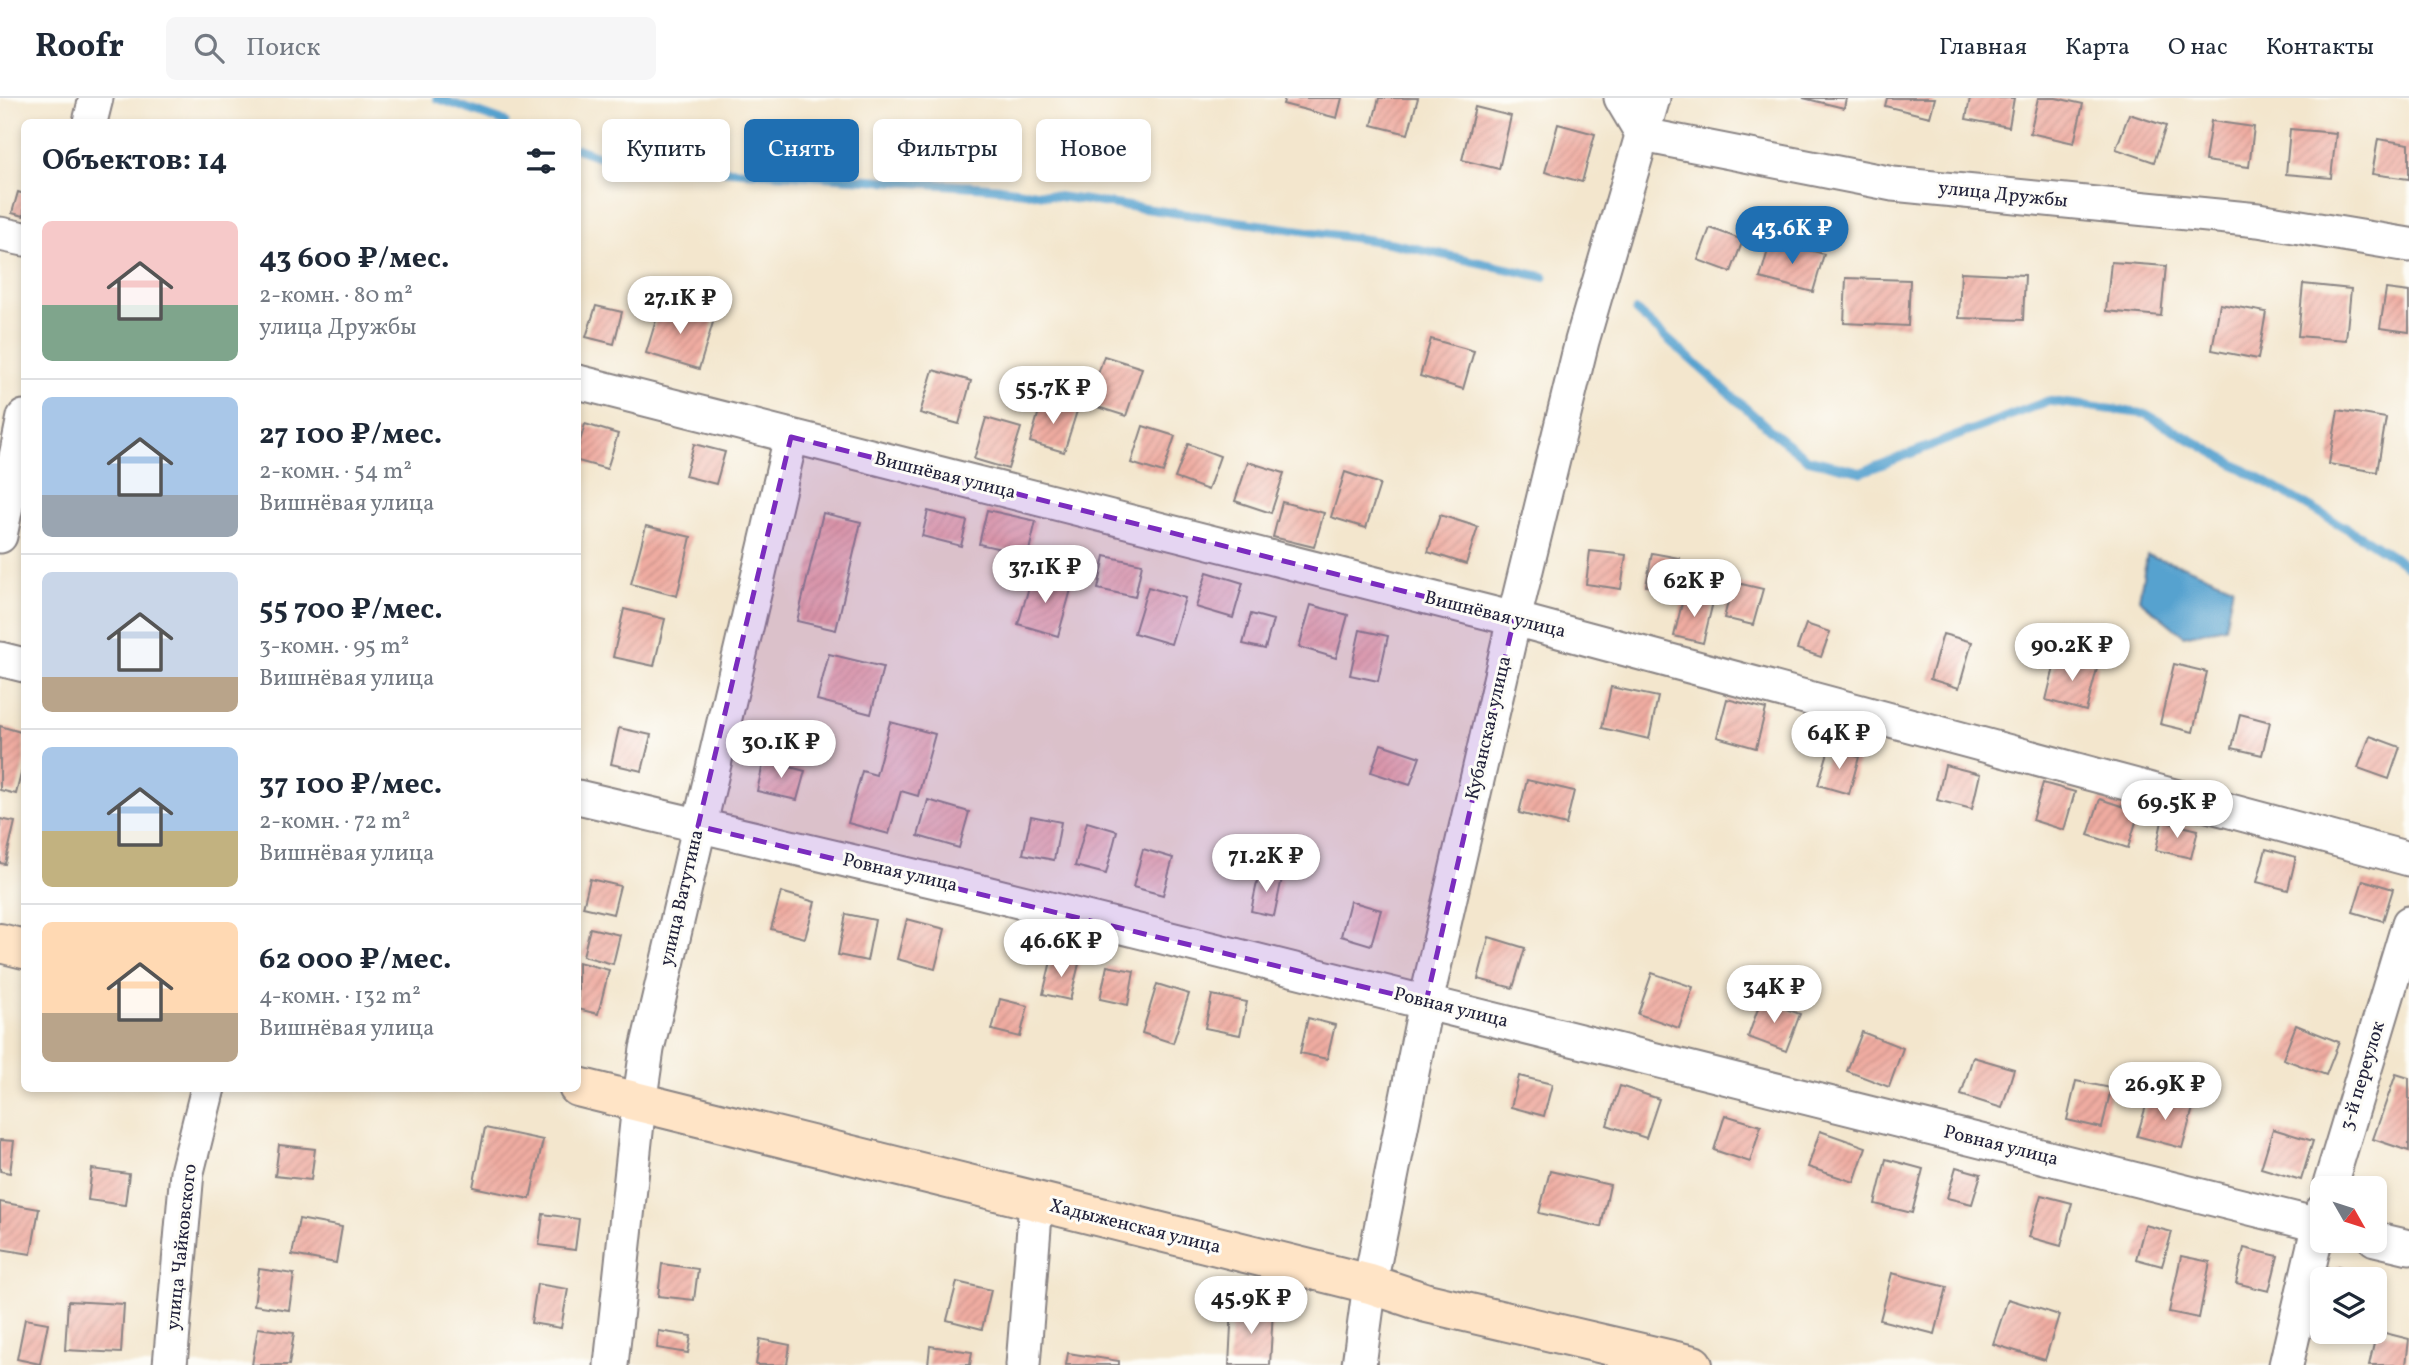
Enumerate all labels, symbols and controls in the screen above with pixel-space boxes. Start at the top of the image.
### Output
search box [166,17,656,80]
text: Roofr [35,25,124,71]
icon: search [190,29,228,67]
text: Поиск [246,30,320,66]
text: Главная [1939,31,2027,65]
text: Карта [2065,31,2130,65]
text: О нас [2168,31,2228,65]
text: Контакты [2266,31,2374,65]
chip: Купить [602,119,730,182]
chip: Снять [744,119,859,182]
chip: Фильтры [873,119,1022,182]
chip: Новое [1036,119,1151,182]
text: Объектов: 14 [42,140,227,182]
icon: filters [522,142,560,180]
street label: улица Дружбы [1937,175,2069,215]
pin: 43.6K ₽ [1727,206,1857,266]
text: 43.6K ₽ [1751,213,1833,245]
text: 43 600 ₽/мес. [259,238,450,280]
icon: home [98,249,182,333]
pin: 27.1K ₽ [615,276,745,336]
text: 2-комн. · 80 m² [259,280,413,312]
text: 27.1K ₽ [643,283,717,315]
text: улица Дружбы [259,312,416,344]
pin: 55.7K ₽ [988,366,1118,426]
text: 55.7K ₽ [1015,373,1091,405]
text: 27 100 ₽/мес. [259,414,442,456]
icon: home [98,425,182,509]
street label: Вишнёвая улица [872,446,1018,506]
text: 2-комн. · 54 m² [259,456,412,488]
text: Вишнёвая улица [259,488,434,520]
pin: 37.1K ₽ [980,546,1110,605]
text: 37.1K ₽ [1008,552,1082,584]
pin: 62K ₽ [1645,560,1743,619]
text: 62K ₽ [1663,566,1725,598]
street label: Вишнёвая улица [1422,585,1568,645]
text: 55 700 ₽/мес. [259,589,443,631]
icon: home [98,600,182,684]
pin: 90.2K ₽ [2007,624,2137,683]
text: 90.2K ₽ [2031,630,2113,662]
text: 3-комн. · 95 m² [259,631,409,663]
street label: Кубанская улица [1460,653,1518,803]
text: Вишнёвая улица [259,663,434,695]
pin: 64K ₽ [1790,712,1888,771]
text: 64K ₽ [1807,718,1871,750]
pin: 30.1K ₽ [716,720,846,780]
text: 30.1K ₽ [742,727,820,759]
text: 37 100 ₽/мес. [259,764,442,806]
icon: home [98,775,182,859]
pin: 69.5K ₽ [2112,780,2242,840]
text: 69.5K ₽ [2137,787,2217,819]
text: 2-комн. · 72 m² [259,806,410,838]
street label: улица Ватутина [654,827,710,969]
pin: 71.2K ₽ [1201,834,1331,894]
text: Вишнёвая улица [259,838,434,870]
text: 71.2K ₽ [1228,841,1304,873]
street label: Ровная улица [840,847,960,899]
pin: 46.6K ₽ [996,920,1126,979]
text: 46.6K ₽ [1020,926,1102,958]
text: 62 000 ₽/мес. [259,939,451,981]
icon: home [98,950,182,1034]
pin: 34K ₽ [1725,965,1823,1025]
text: 34K ₽ [1743,972,1805,1004]
text: 4-комн. · 132 m² [259,981,421,1013]
street label: Ровная улица [1391,981,1511,1035]
text: Вишнёвая улица [259,1013,434,1045]
street label: 3-й переулок [2334,1018,2392,1134]
pin: 26.9K ₽ [2100,1062,2230,1122]
text: 26.9K ₽ [2125,1069,2205,1101]
street label: Ровная улица [1941,1119,2061,1173]
street label: улица Чайковского [160,1162,204,1332]
north arrow [2310,1176,2387,1253]
map controls [2310,1176,2387,1344]
street label: Хадыженская улица [1047,1193,1223,1261]
button: layers [2310,1267,2387,1344]
pin: 45.9K ₽ [1186,1276,1316,1336]
text: 45.9K ₽ [1211,1283,1291,1315]

